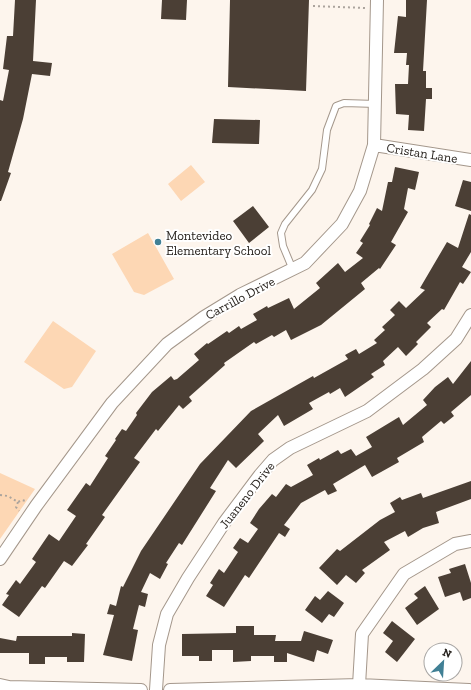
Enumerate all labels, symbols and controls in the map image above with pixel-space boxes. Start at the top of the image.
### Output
street label: Cristan Lane [385,140,459,166]
place label: Montevideo Elementary School [166,228,271,258]
marker: Montevideo Elementary School [153,237,163,247]
street label: Carrillo Drive [203,273,277,323]
street label: Juaneno Drive [216,459,278,531]
north arrow [423,642,463,682]
text: N [440,646,454,661]

